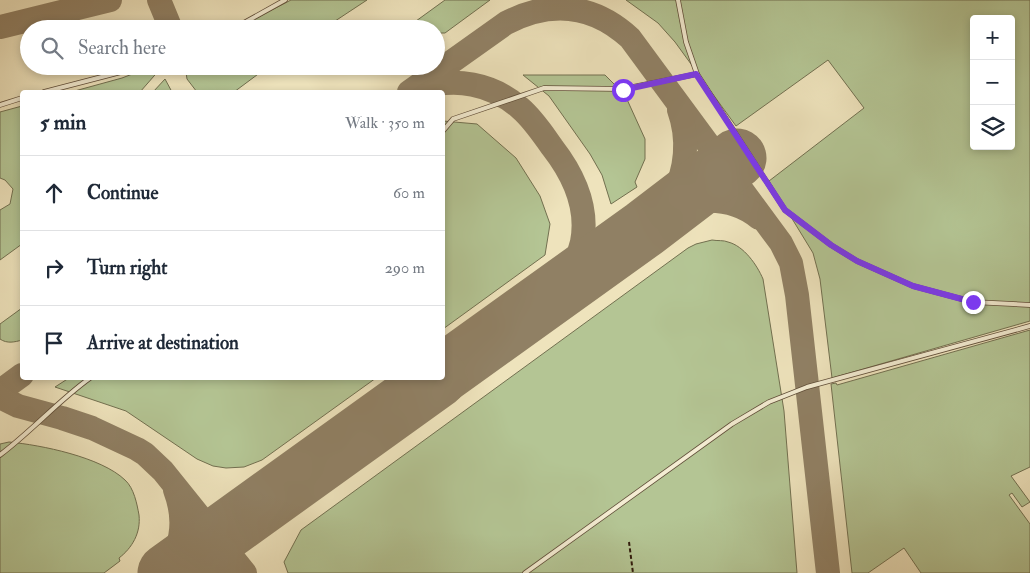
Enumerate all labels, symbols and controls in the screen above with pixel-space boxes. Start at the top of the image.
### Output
map controls [970,15,1015,150]
button: + [970,15,1015,60]
search box [20,20,445,75]
icon: search [38,34,66,62]
text: Search here [78,36,166,60]
button: − [970,60,1015,105]
route start [612,79,635,102]
button: layers [970,105,1015,150]
text: 5 min [40,109,86,136]
text: Walk · 350 m [345,113,425,133]
icon: ahead [40,179,68,207]
text: Continue [87,181,158,205]
text: 60 m [393,183,425,203]
icon: right [40,254,68,282]
text: Turn right [87,256,167,280]
text: 290 m [385,258,425,278]
route end [962,291,985,314]
icon: arrive [40,329,68,357]
text: Arrive at destination [87,331,239,355]

